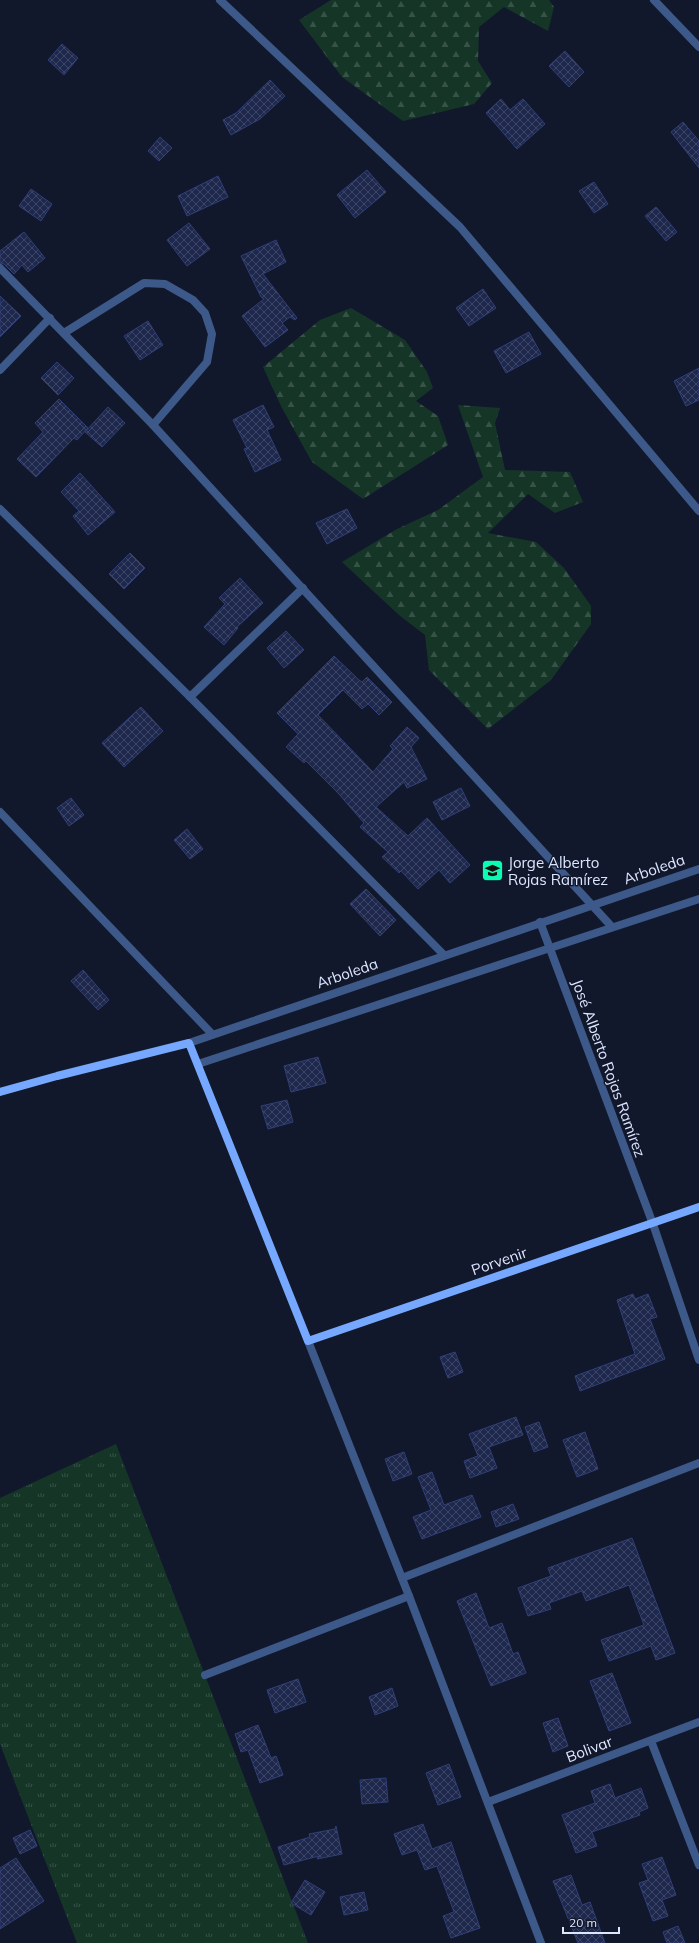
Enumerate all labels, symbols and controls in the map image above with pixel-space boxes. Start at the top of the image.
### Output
street label: Arboleda [621,850,687,888]
place label: Jorge Alberto Rojas Ramírez [508,853,608,889]
school or university icon: Jorge Alberto Rojas Ramírez [480,858,506,884]
street label: Arboleda [314,954,380,992]
street label: José Alberto Rojas Ramírez [568,976,650,1160]
street label: Porvenir [469,1242,530,1279]
street label: Bolivar [563,1731,615,1767]
scale bar [563,1909,619,1935]
text: 20 m [569,1915,597,1930]

